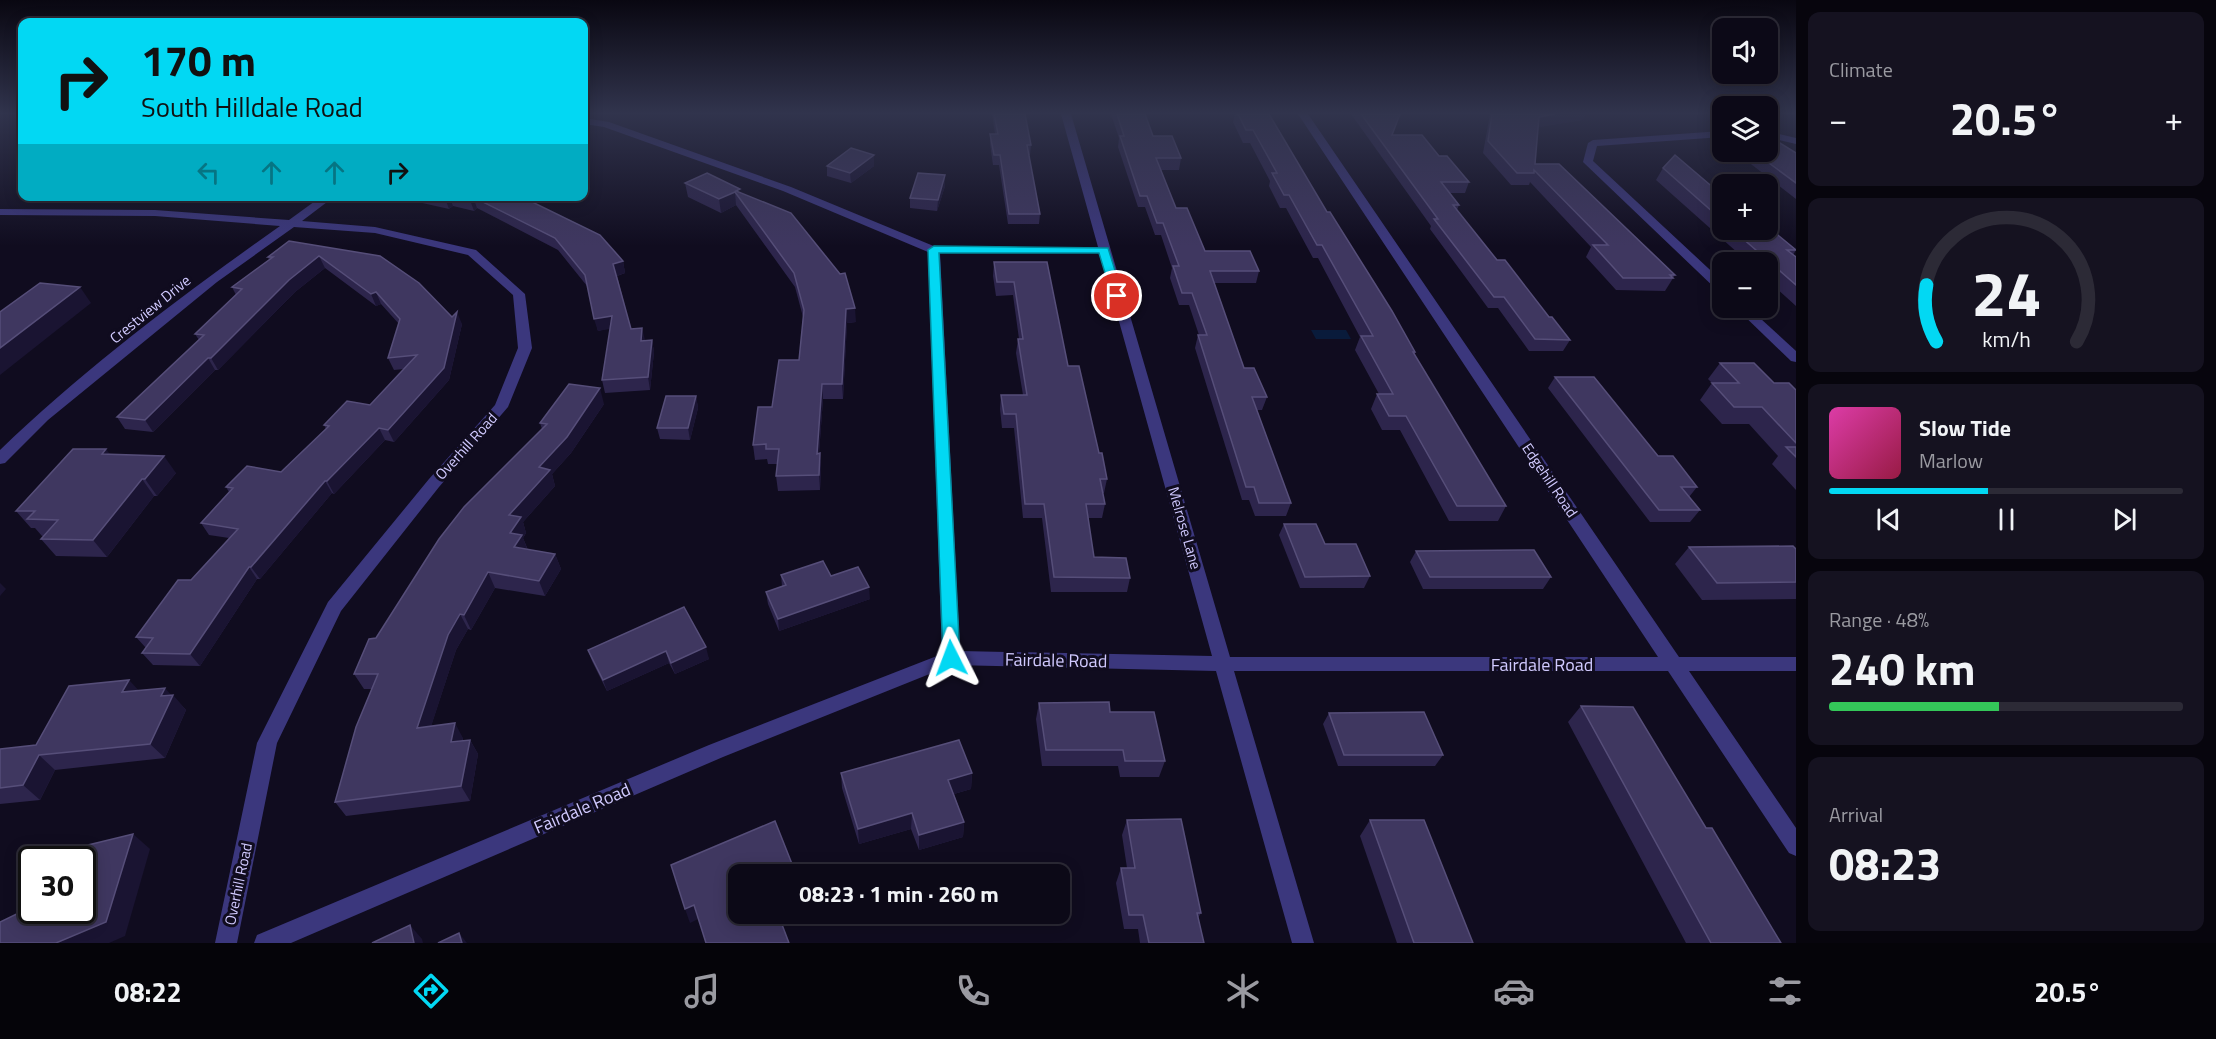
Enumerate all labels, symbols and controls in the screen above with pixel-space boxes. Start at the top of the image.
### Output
map controls [1712,18,1778,318]
button: sound [1712,18,1778,84]
text: 170 m [141,28,256,92]
icon: right [42,42,120,120]
text: Climate [1829,54,1893,85]
text: 20.5° [1950,84,2062,152]
text: South Hilldale Road [141,86,363,127]
text: − [1829,94,1847,144]
text: + [2165,94,2183,144]
button: layers [1712,96,1778,162]
icon: left [192,156,225,189]
icon: ahead [255,156,288,189]
icon: ahead [318,156,351,189]
icon: right [381,156,414,189]
button: + [1712,174,1778,240]
text: 24 [1971,245,2041,340]
button: − [1712,252,1778,318]
street label: Crestview Drive [104,269,196,349]
pin [1091,270,1142,321]
icon: arrive [1100,279,1133,312]
text: km/h [1982,324,2030,356]
street label: Overhill Road [429,407,503,485]
text: Slow Tide [1919,411,2011,445]
street label: Edgehill Road [1517,438,1583,522]
text: Marlow [1919,445,1983,476]
street label: Melrose Lane [1162,484,1208,572]
icon: previous [1872,503,1905,536]
icon: pause [1990,503,2023,536]
icon: next [2108,503,2141,536]
text: Range · 48% [1829,604,1929,635]
position arrow [919,626,983,690]
text: 240 km [1829,634,1975,702]
street label: Fairdale Road [1004,646,1108,674]
street label: Fairdale Road [1491,651,1593,678]
street label: Fairdale Road [530,776,634,840]
text: Arrival [1829,799,1883,830]
text: 08:23 [1829,829,1941,897]
street label: Overhill Road [218,841,258,927]
speed limit sign: 30 [18,846,96,924]
text: 08:23 · 1 min · 260 m [799,877,999,911]
icon: directions [410,970,452,1012]
icon: music [681,970,723,1012]
icon: phone [952,970,994,1012]
icon: climate [1222,970,1264,1012]
icon: car [1493,970,1535,1012]
icon: filters [1764,970,1806,1012]
text: 08:22 [114,971,182,1012]
text: 20.5° [2034,971,2102,1012]

